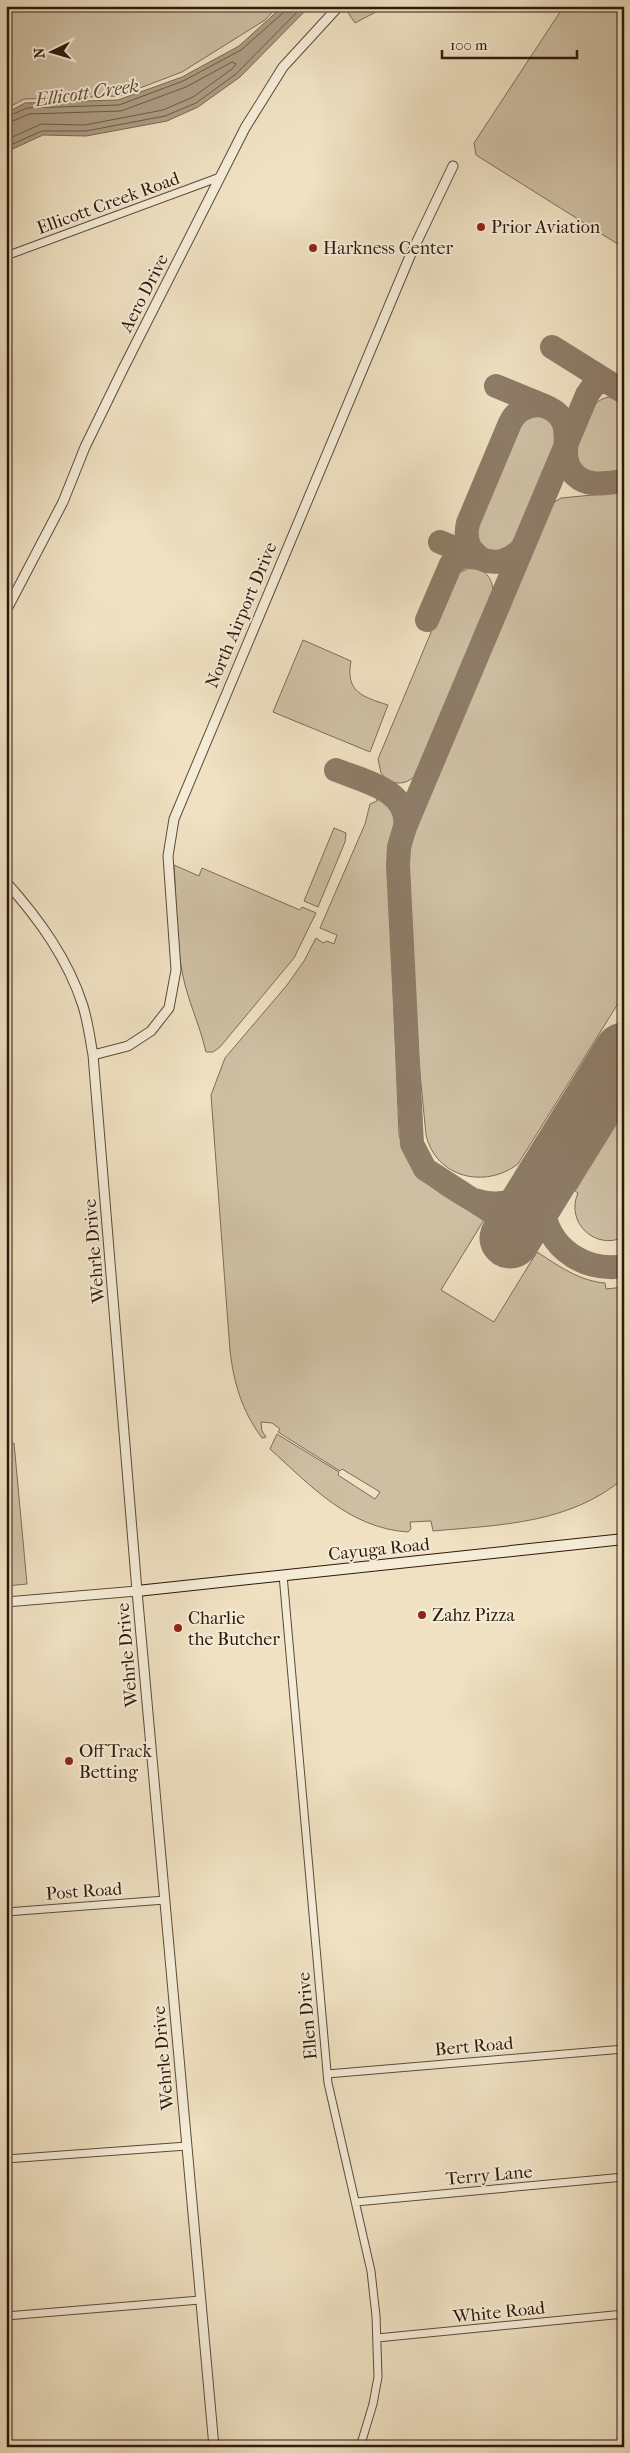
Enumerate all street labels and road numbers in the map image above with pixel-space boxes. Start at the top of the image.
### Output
street label: Ellicott Creek Road [34,168,183,239]
street label: Aero Drive [115,250,173,337]
street label: North Airport Drive [201,539,282,691]
street label: Wehrle Drive [79,1198,110,1305]
street label: Cayuga Road [327,1534,431,1565]
street label: Wehrle Drive [112,1602,143,1709]
street label: Post Road [45,1878,123,1905]
street label: Ellen Drive [293,1971,322,2061]
street label: Wehrle Drive [148,2005,179,2112]
street label: Bert Road [434,2033,514,2060]
street label: Terry Lane [445,2161,533,2190]
street label: White Road [451,2297,546,2328]

